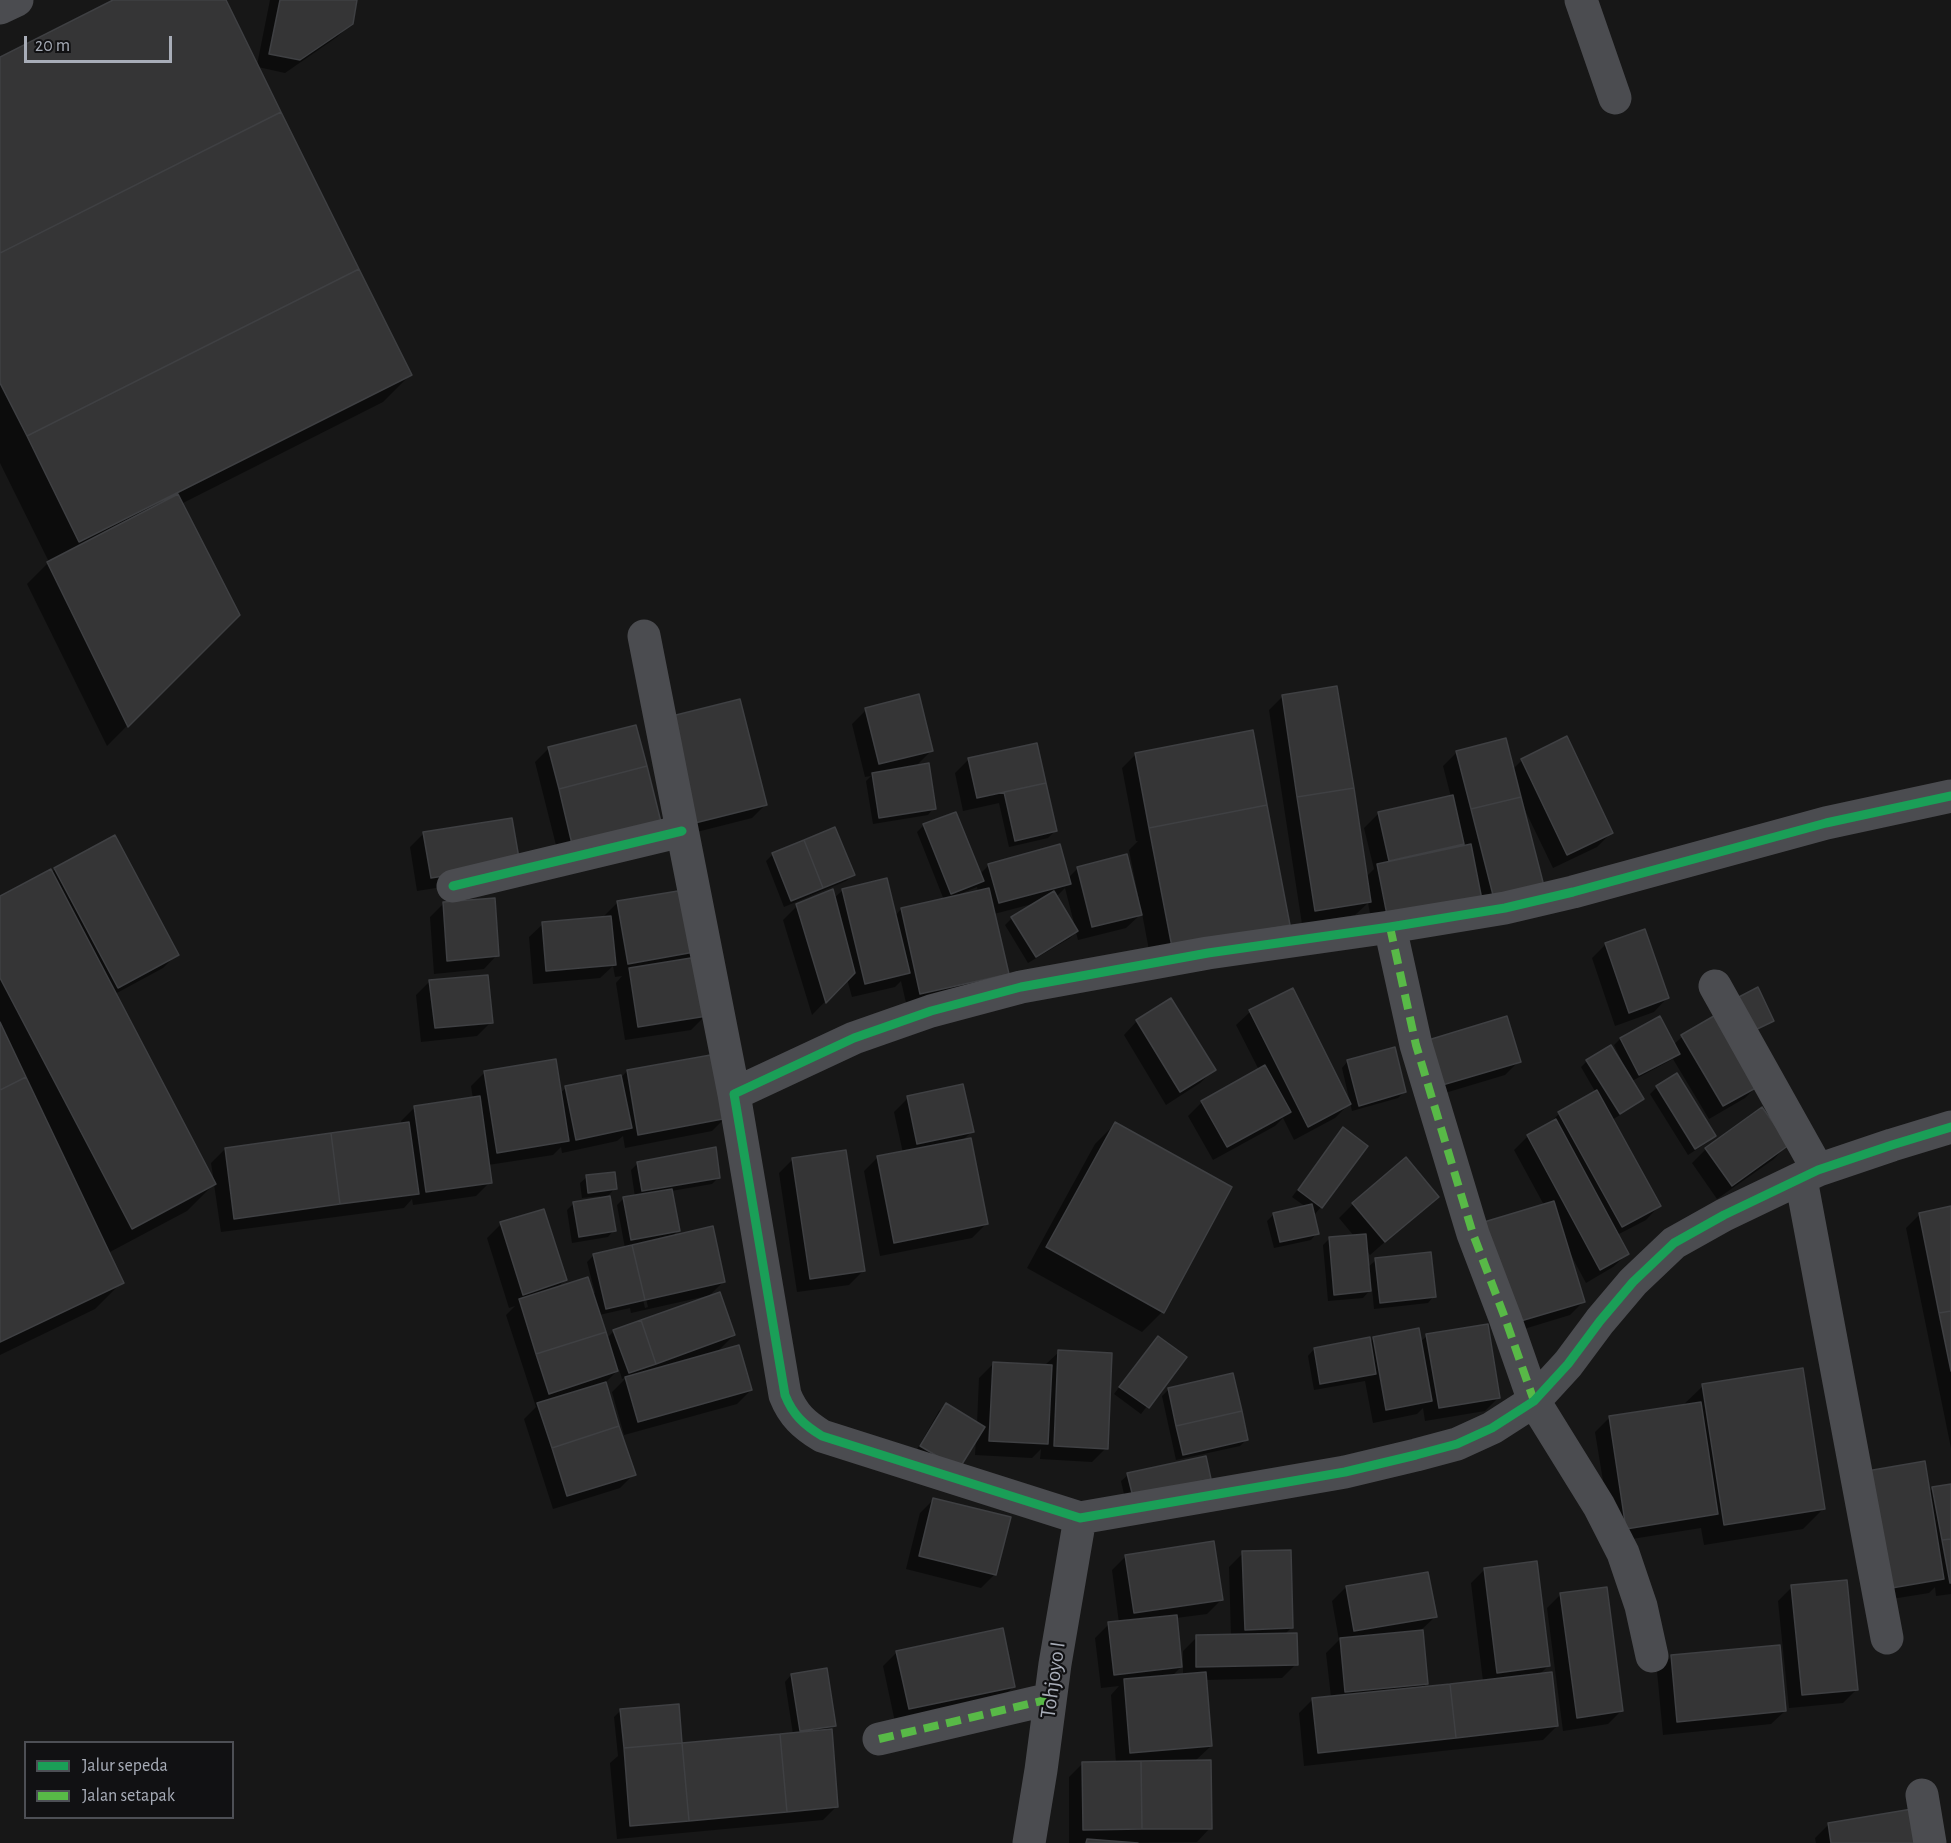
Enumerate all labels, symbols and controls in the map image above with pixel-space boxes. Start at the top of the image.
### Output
scale bar [27,24,176,62]
text: 20 m [35,37,70,55]
street label: Tohjoyo I [1035,1640,1071,1720]
legend [24,1741,234,1819]
text: Jalur sepeda [82,1757,168,1775]
text: Jalan setapak [82,1787,175,1805]

